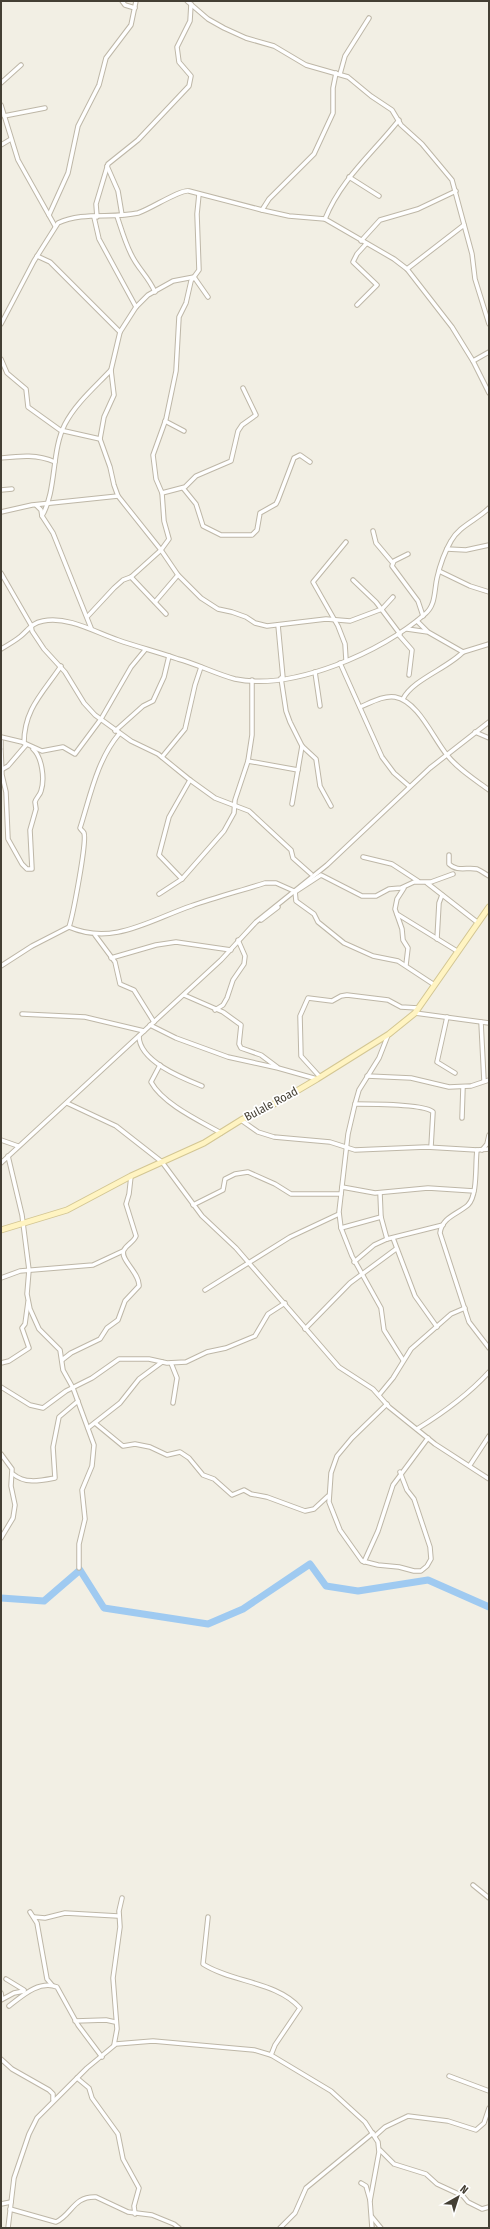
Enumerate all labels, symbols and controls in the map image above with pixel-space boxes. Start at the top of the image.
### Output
street label: Bulale Road [242,1084,300,1124]
north arrow [438,2177,478,2217]
text: N [457,2182,471,2197]

